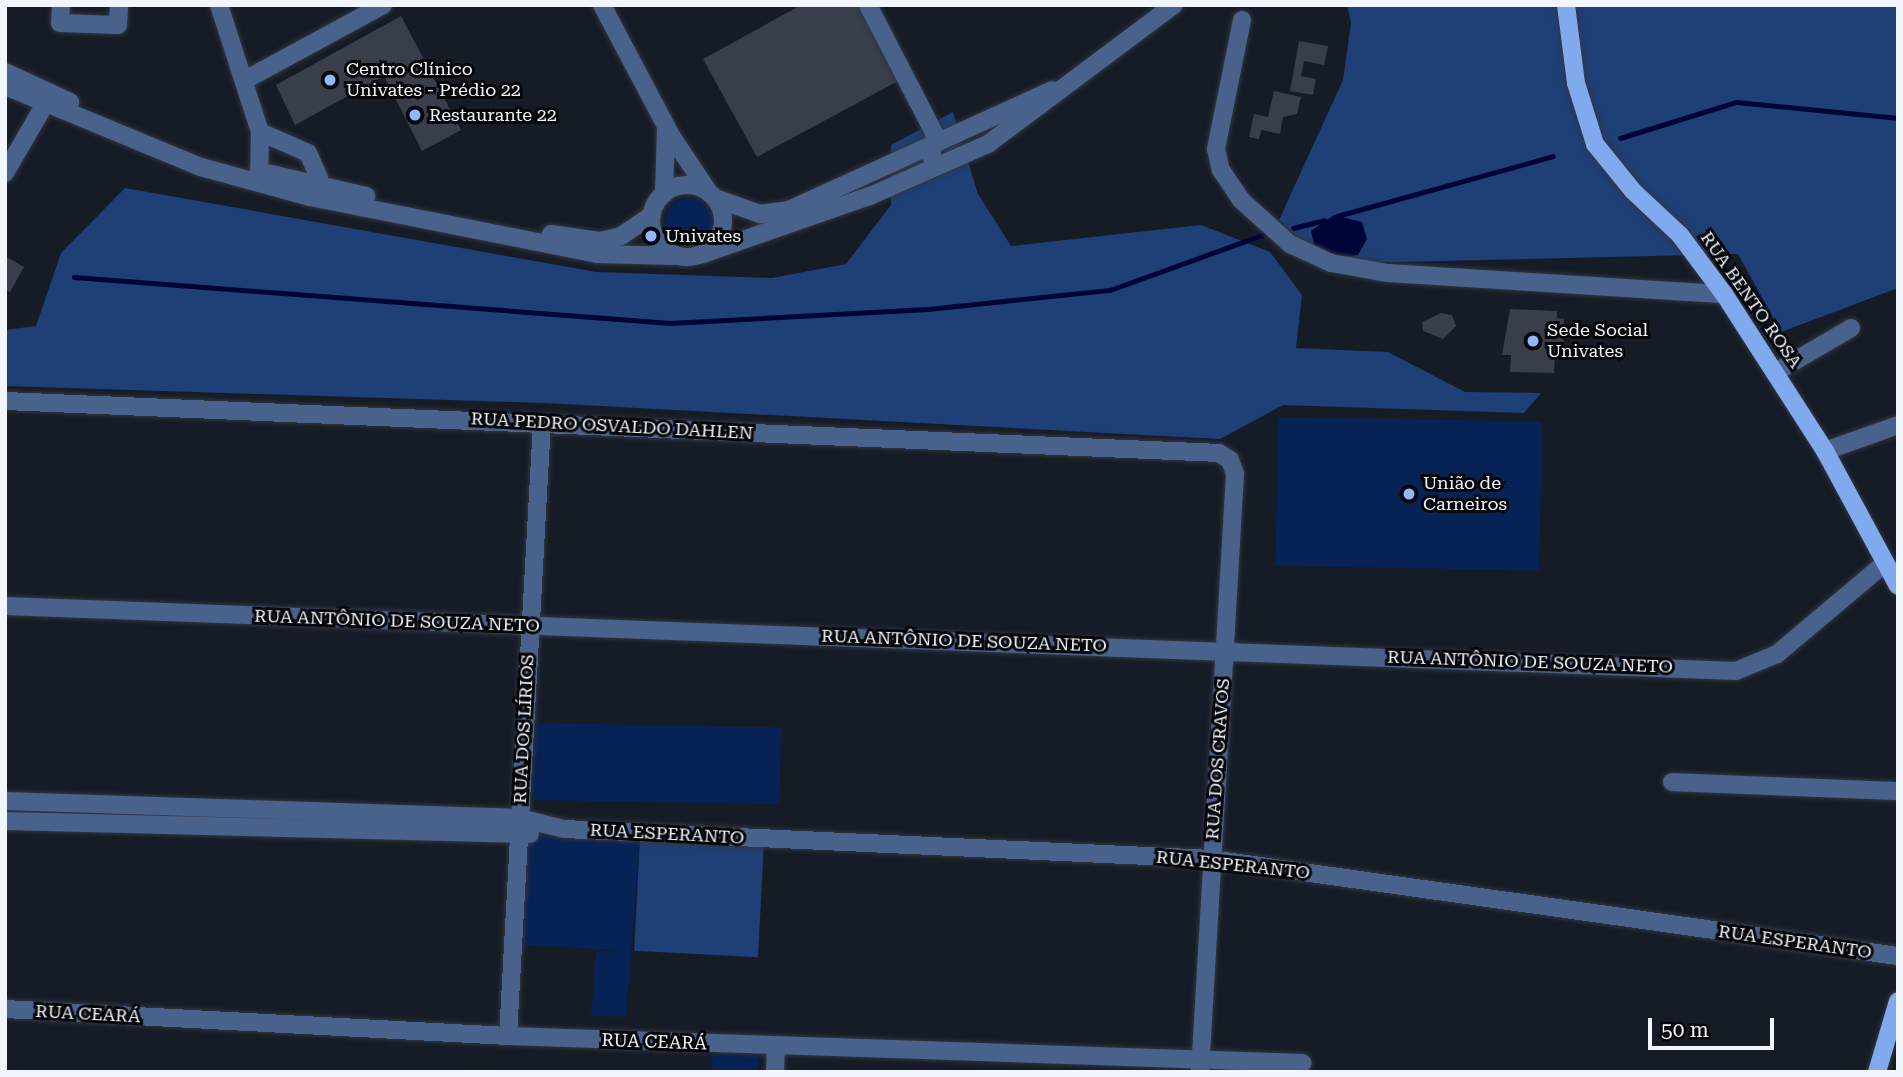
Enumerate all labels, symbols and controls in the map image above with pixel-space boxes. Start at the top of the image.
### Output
place label: Centro Clínico Univates - Prédio 22 [346,59,521,102]
marker: Centro Clínico Univates - Prédio 22 [320,70,340,90]
place label: Restaurante 22 [429,104,557,126]
marker: Restaurante 22 [407,107,423,123]
place label: Univates [665,225,741,247]
marker: Univates [643,228,659,244]
street label: RUA BENTO ROSA [1696,228,1806,372]
place label: Sede Social Univates [1547,320,1648,362]
marker: Sede Social Univates [1525,333,1541,349]
street label: RUA PEDRO OSVALDO DAHLEN [470,408,754,444]
place label: União de Carneiros [1423,473,1507,516]
marker: União de Carneiros [1401,486,1417,502]
street label: RUA ANTÔNIO DE SOUZA NETO [254,605,540,637]
street label: RUA ANTÔNIO DE SOUZA NETO [821,625,1107,657]
street label: RUA ANTÔNIO DE SOUZA NETO [1387,646,1673,678]
street label: RUA DOS LÍRIOS [509,654,539,804]
street label: RUA DOS CRAVOS [1202,678,1234,840]
street label: RUA ESPERANTO [589,819,745,849]
street label: RUA ESPERANTO [1155,846,1311,884]
street label: RUA ESPERANTO [1717,921,1873,963]
street label: RUA CEARÁ [35,1000,141,1028]
scale bar [1651,1004,1777,1048]
text: 50 m [1661,1018,1709,1042]
street label: RUA CEARÁ [601,1029,707,1055]

